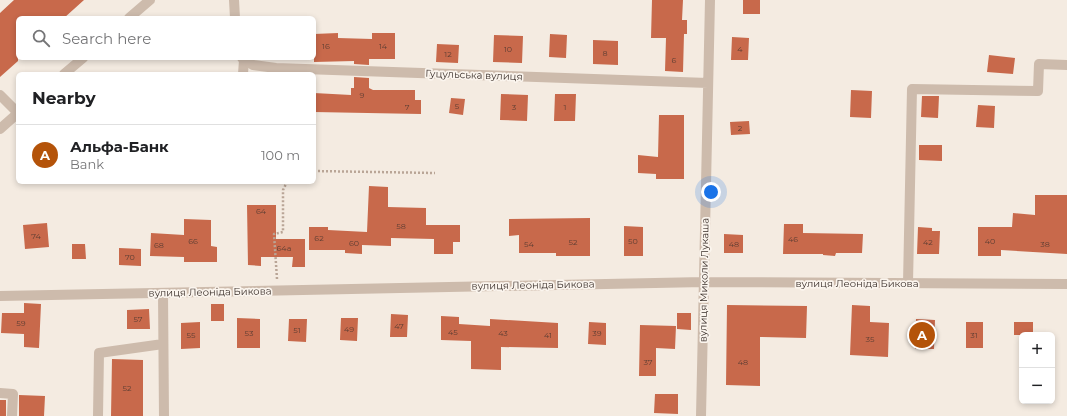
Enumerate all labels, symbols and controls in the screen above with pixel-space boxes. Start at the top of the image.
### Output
search box [16,16,316,60]
icon: search [30,27,52,49]
text: Search here [62,29,151,48]
house number: 16 [322,41,330,51]
house number: 14 [379,41,388,51]
house number: 10 [504,44,512,54]
house number: 4 [737,44,743,54]
house number: 8 [602,48,608,58]
house number: 12 [444,49,452,59]
house number: 6 [672,55,677,65]
street label: Гуцульська вулиця [425,67,523,83]
text: Nearby [32,88,96,108]
house number: 9 [360,90,365,100]
house number: 5 [455,101,460,111]
house number: 7 [405,102,410,112]
house number: 3 [512,102,517,112]
house number: 1 [564,102,566,112]
house number: 2 [738,123,743,133]
text: Альфа-Банк [70,137,169,156]
text: A [40,147,50,163]
text: 100 m [261,147,300,163]
text: Bank [70,156,104,172]
your location [701,182,721,202]
house number: 64 [256,206,267,216]
street label: вулиця Миколи Лукаша [696,218,712,342]
house number: 58 [396,221,406,231]
house number: 74 [31,231,41,241]
house number: 62 [314,233,324,243]
house number: 46 [788,234,798,244]
house number: 66 [188,236,198,246]
house number: 50 [628,236,638,246]
house number: 40 [985,236,995,246]
house number: 52 [568,237,578,247]
house number: 42 [923,237,933,247]
house number: 60 [349,238,359,248]
house number: 54 [524,239,535,249]
house number: 48 [729,239,739,249]
house number: 38 [1040,239,1050,249]
house number: 68 [154,240,164,250]
house number: 64а [276,243,292,253]
house number: 70 [125,252,135,262]
street label: вулиця Леоніда Бикова [471,277,595,293]
street label: вулиця Леоніда Бикова [795,277,919,290]
street label: вулиця Леоніда Бикова [148,284,272,300]
house number: 57 [133,314,143,324]
house number: 59 [16,318,26,328]
pin: A [909,320,935,350]
house number: 47 [394,321,404,331]
house number: 49 [344,324,354,334]
house number: 51 [293,325,301,335]
house number: 45 [448,327,458,337]
house number: 53 [245,328,254,338]
house number: 43 [498,328,508,338]
house number: 39 [592,328,602,338]
house number: 55 [186,330,196,340]
house number: 41 [544,330,552,340]
house number: 31 [970,330,978,340]
map controls [1019,332,1055,404]
button: + [1019,332,1055,368]
house number: 35 [866,334,875,344]
house number: 37 [643,357,653,367]
house number: 48 [738,357,748,367]
button: − [1019,368,1055,404]
house number: 52 [122,383,132,393]

